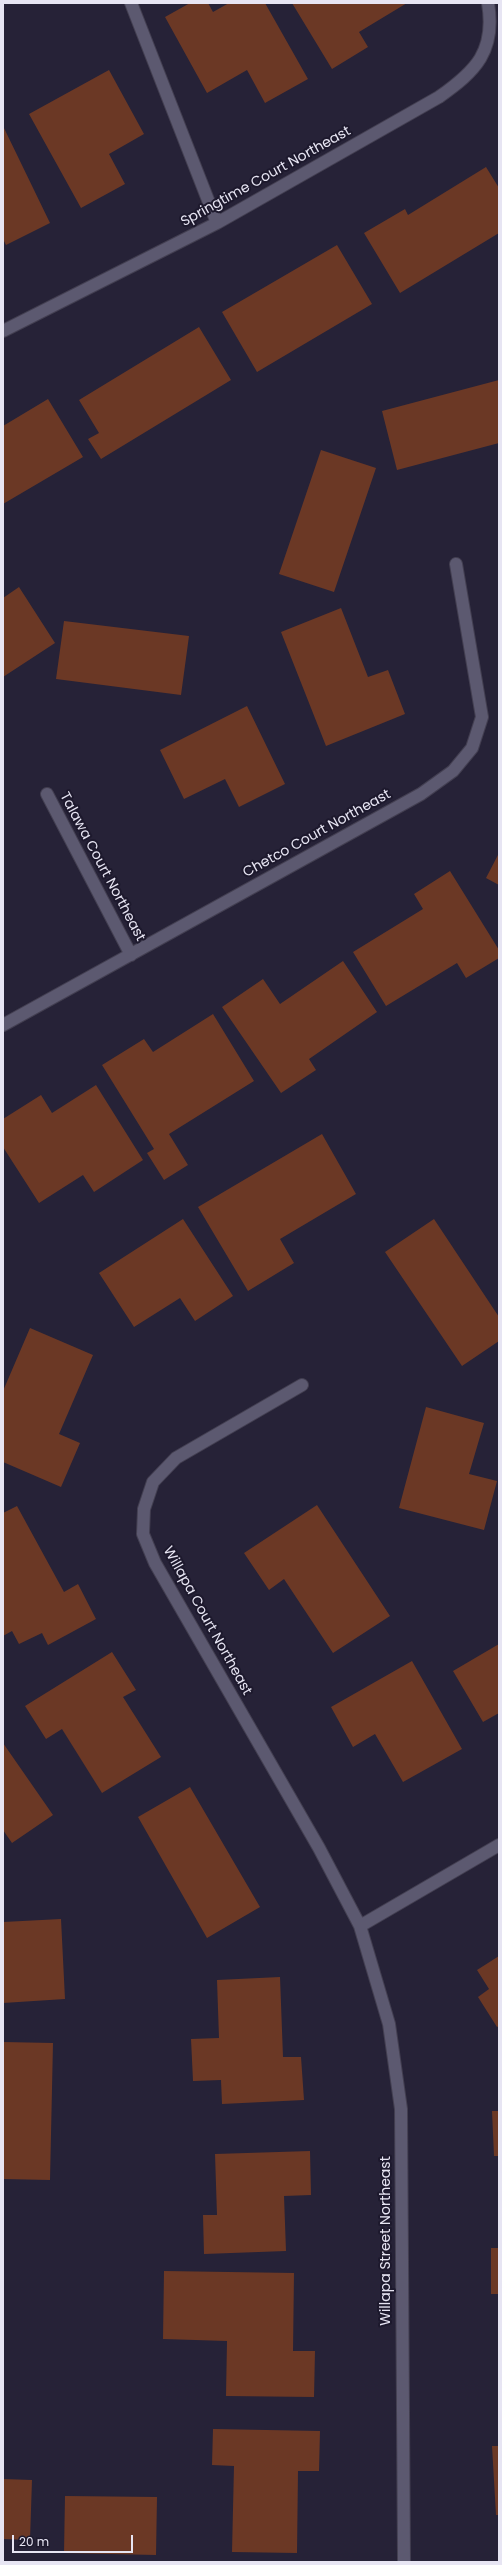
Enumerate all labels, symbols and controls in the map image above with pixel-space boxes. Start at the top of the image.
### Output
street label: Springtime Court Northeast [178,123,354,231]
street label: Chetco Court Northeast [240,786,394,882]
street label: Talawa Court Northeast [56,790,148,944]
street label: Willapa Court Northeast [159,1544,255,1698]
street label: Willapa Street Northeast [378,2156,394,2326]
scale bar [14,2527,135,2553]
text: 20 m [19,2533,49,2550]

